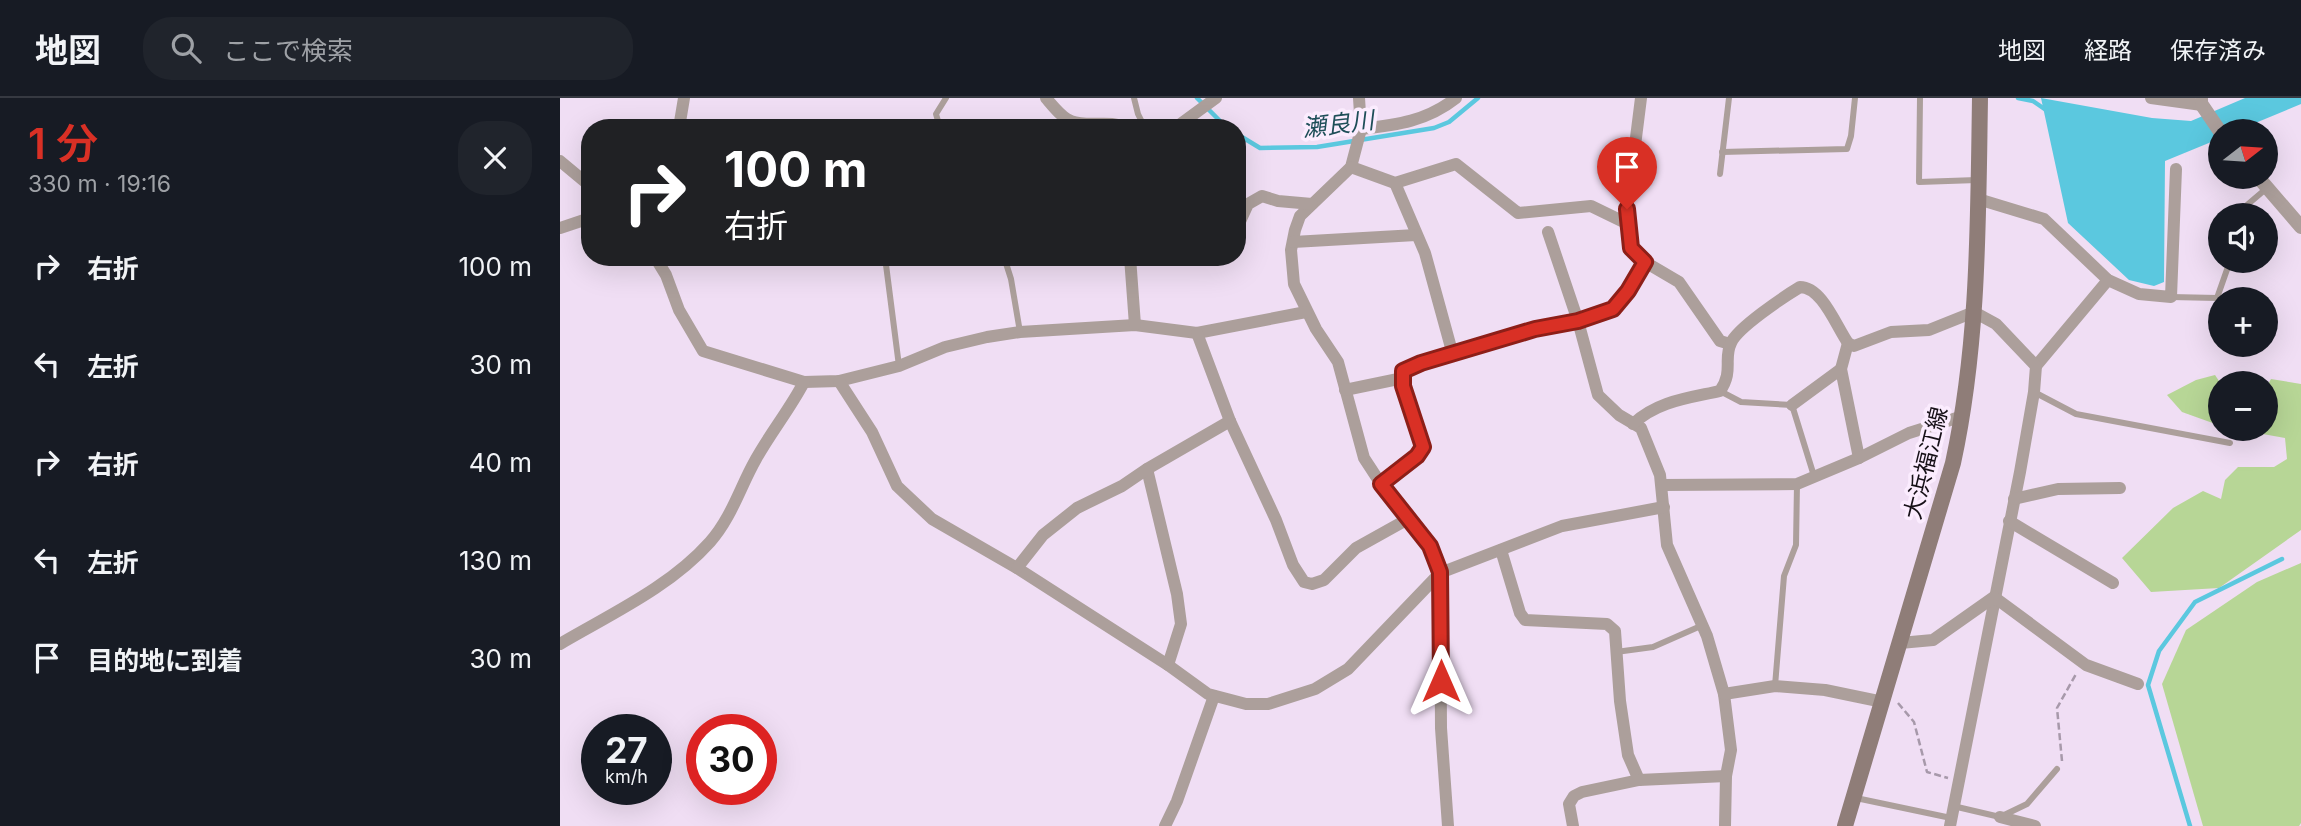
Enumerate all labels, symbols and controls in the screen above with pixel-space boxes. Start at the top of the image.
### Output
search box [143,17,633,80]
icon: search [167,29,205,67]
text: 地図 [35,30,101,70]
text: ここで検索 [223,35,353,66]
text: 地図 [1998,36,2046,65]
text: 経路 [2084,36,2132,65]
text: 保存済み [2170,36,2266,65]
water label: 瀬良川 [1301,105,1378,143]
text: 1 分 [28,118,98,169]
north arrow [2208,119,2278,189]
map controls [2208,119,2278,441]
button: close [458,121,532,195]
pin [1597,137,1657,209]
text: 100 m [724,140,868,199]
icon: right [609,147,700,238]
icon: arrive [1608,148,1646,186]
text: 330 m · 19:16 [28,170,171,198]
button: sound [2208,203,2278,273]
text: 右折 [724,206,788,245]
icon: right [28,247,66,285]
text: 100 m [459,251,532,282]
text: 右折 [87,253,139,284]
button: + [2208,287,2278,357]
icon: left [28,345,66,383]
text: 30 m [469,349,532,380]
text: 左折 [87,351,139,382]
button: − [2208,371,2278,441]
street label: 大浜福江線 [1899,404,1953,522]
icon: right [28,443,66,481]
text: 40 m [469,447,532,478]
text: 右折 [87,449,139,480]
icon: left [28,541,66,579]
text: 130 m [459,545,532,576]
text: 左折 [87,547,139,578]
icon: arrive [28,639,66,677]
text: 30 m [469,643,532,674]
position arrow [1404,644,1478,718]
text: 目的地に到着 [87,645,243,676]
speed limit sign: 30 [686,714,777,805]
text: 27 [605,729,648,771]
text: km/h [605,766,648,787]

